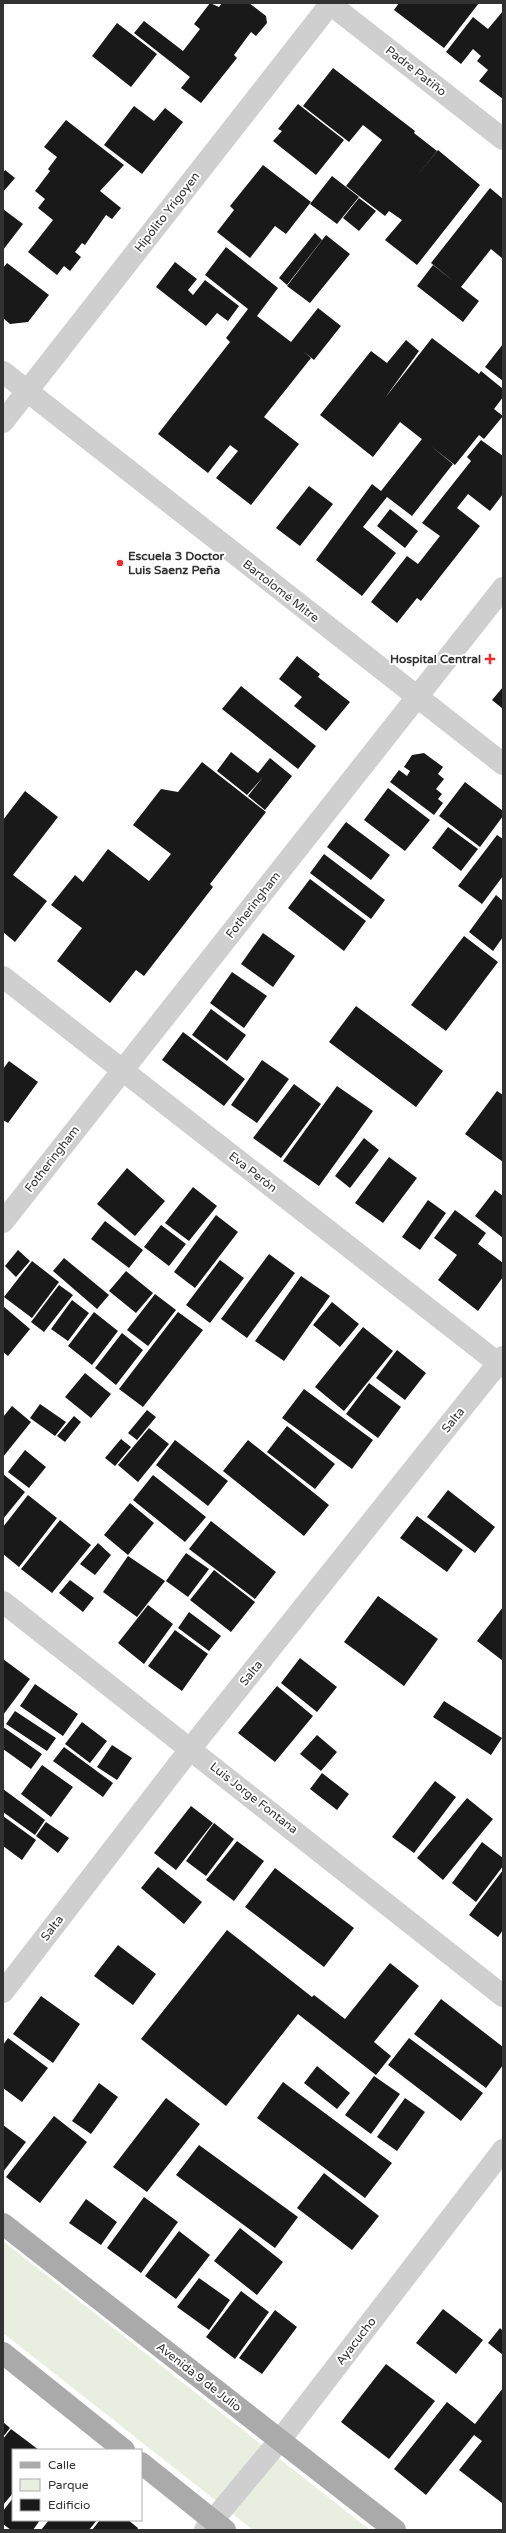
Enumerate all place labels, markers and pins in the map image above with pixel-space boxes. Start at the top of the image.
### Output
place label: Escuela 3 Doctor Luis Saenz Peña [128,549,225,577]
marker: Escuela 3 Doctor Luis Saenz Peña [115,558,125,568]
place label: Hospital Central [390,652,481,667]
marker: Hospital Central [484,653,496,665]

